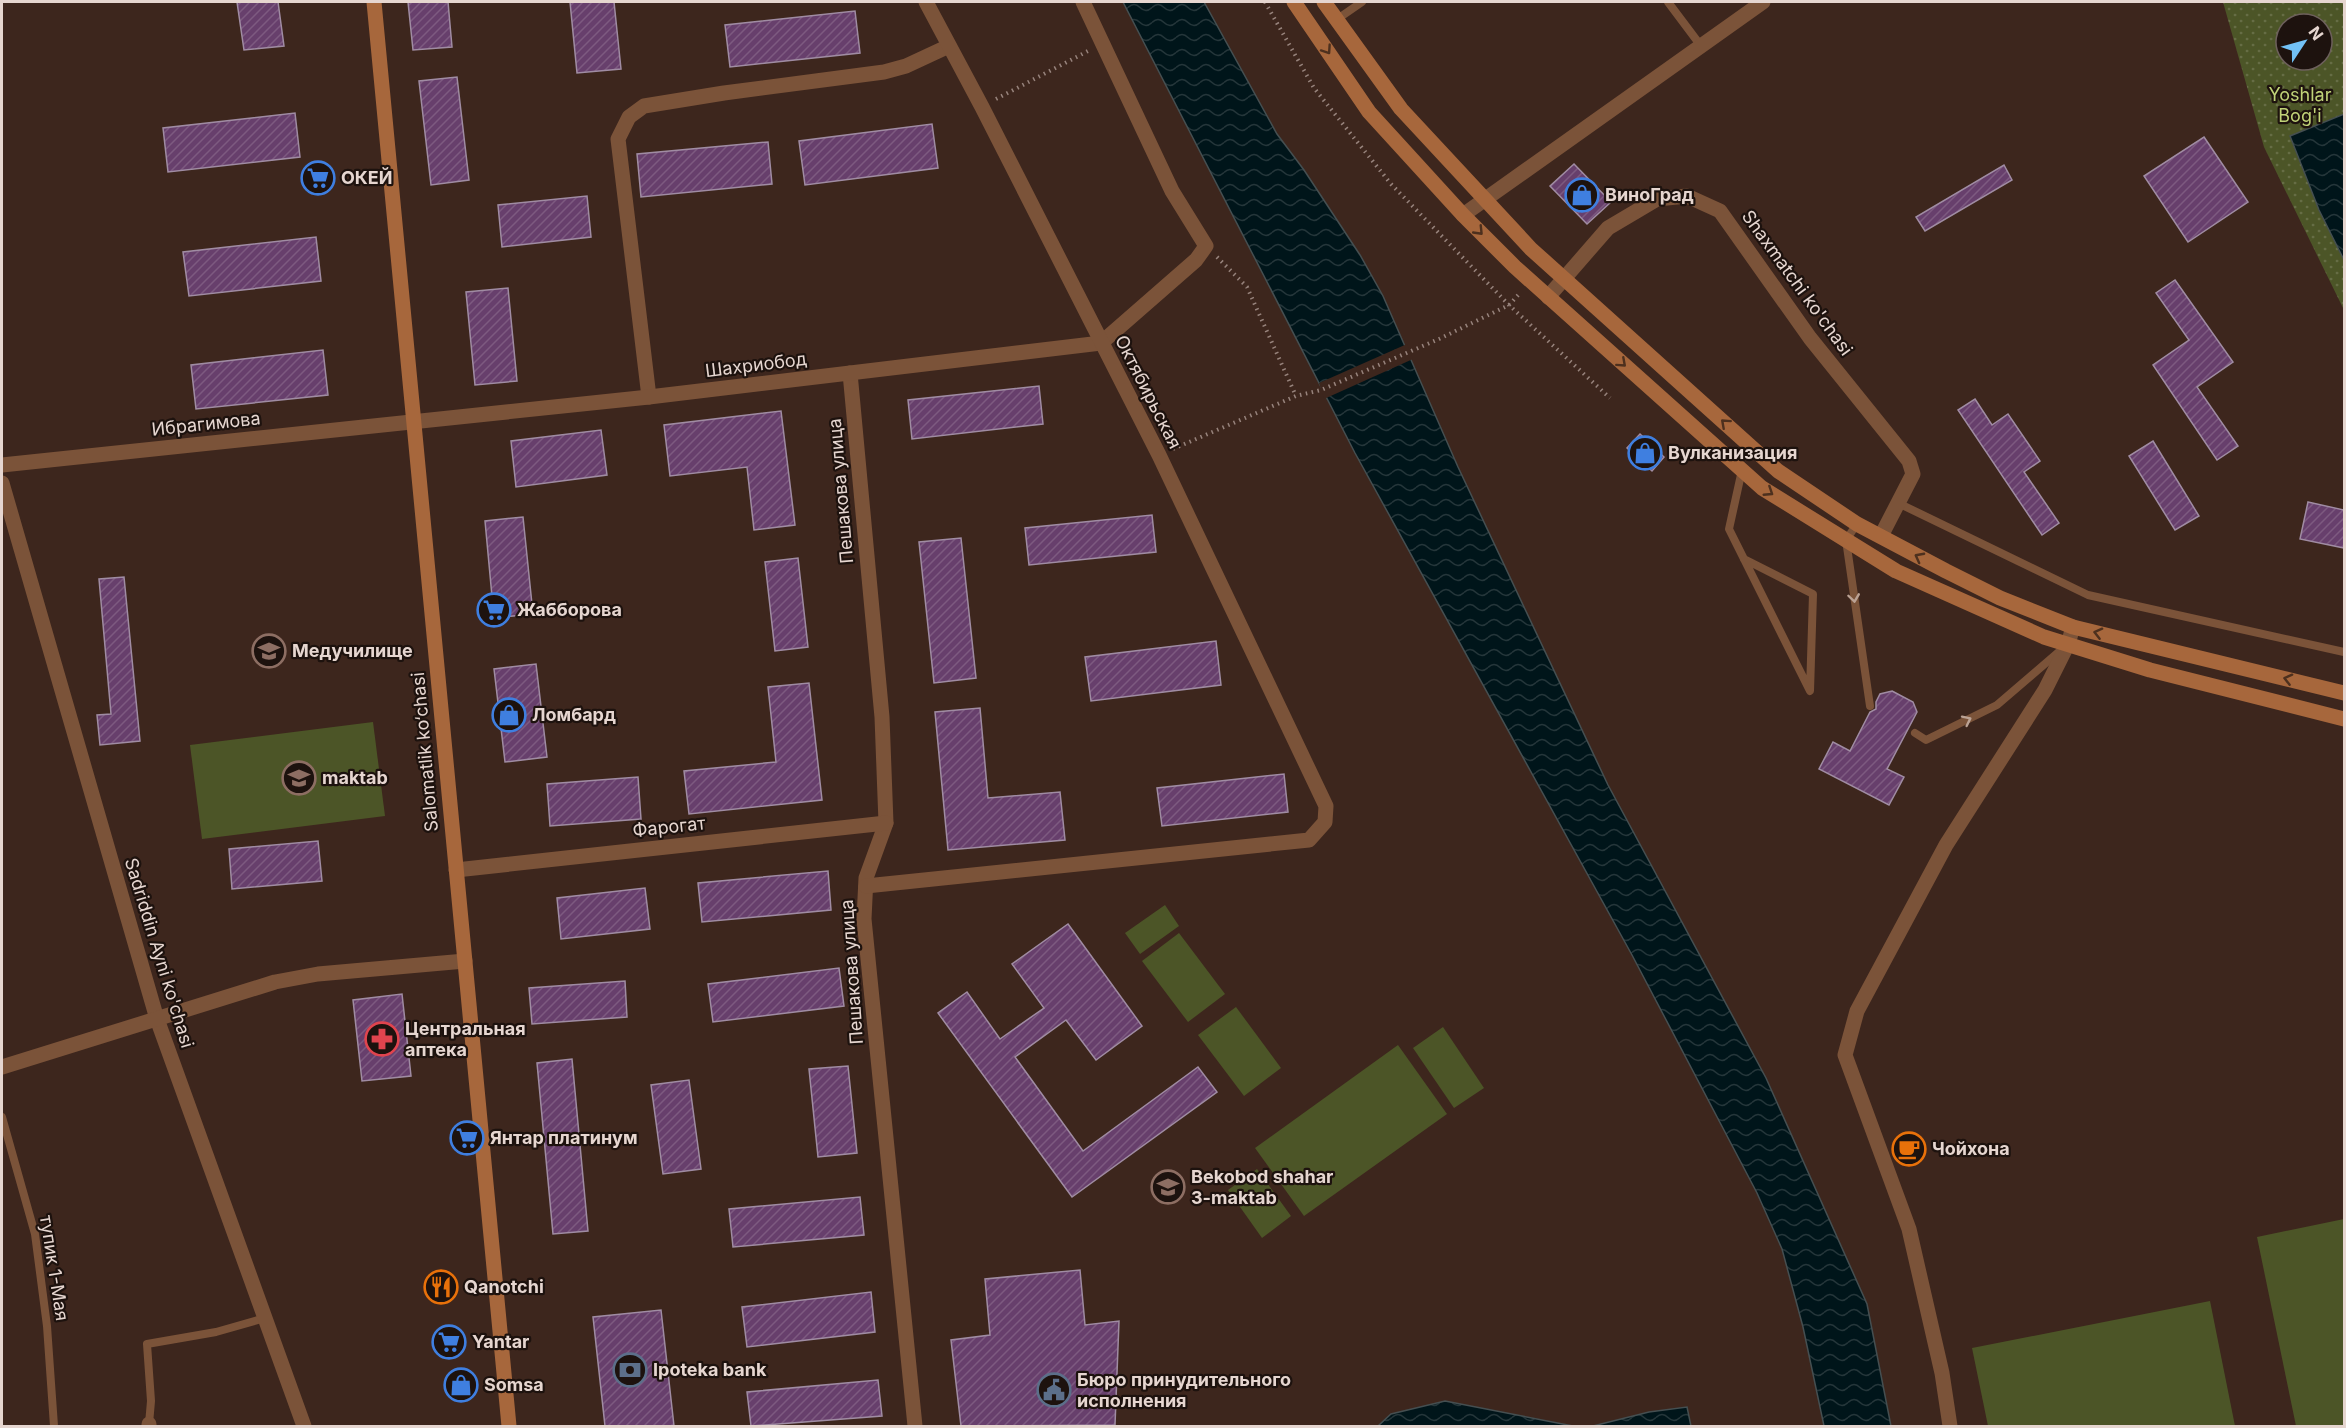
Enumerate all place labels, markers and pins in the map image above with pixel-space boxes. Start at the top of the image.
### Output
supermarket icon: ОКЕЙ [300,160,336,196]
place label: ОКЕЙ [341,167,392,188]
shop icon: ВиноГрад [1564,177,1600,213]
place label: ВиноГрад [1605,184,1694,205]
shop icon: Вулканизация [1627,435,1663,471]
place label: Вулканизация [1668,442,1797,463]
supermarket icon: Жабборова [476,592,512,628]
place label: Жабборова [517,599,622,620]
school or university icon: Медучилище [251,633,287,669]
place label: Медучилище [292,640,413,661]
shop icon: Ломбард [491,697,527,733]
place label: Ломбард [532,704,616,725]
school or university icon: maktab [281,760,317,796]
place label: maktab [322,767,388,788]
place label: Центральная аптека [405,1018,526,1060]
pharmacy icon: Центральная аптека [364,1021,400,1057]
supermarket icon: Янтар платинум [449,1120,485,1156]
place label: Янтар платинум [490,1127,638,1148]
cafe icon: Чойхона [1891,1131,1927,1167]
place label: Чойхона [1932,1138,2010,1159]
place label: Bekobod shahar 3-maktab [1191,1166,1333,1208]
school or university icon: Bekobod shahar 3-maktab [1150,1169,1186,1205]
restaurant icon: Qanotchi [423,1269,459,1305]
place label: Qanotchi [464,1276,544,1297]
supermarket icon: Yantar [431,1324,467,1360]
place label: Yantar [472,1331,529,1352]
bank icon: Ipoteka bank [612,1352,648,1388]
place label: Ipoteka bank [653,1359,767,1380]
shop icon: Somsa [443,1367,479,1403]
place label: Бюро принудительного исполнения [1077,1369,1291,1411]
public building icon: Бюро принудительного исполнения [1036,1372,1072,1408]
place label: Somsa [484,1374,544,1395]

